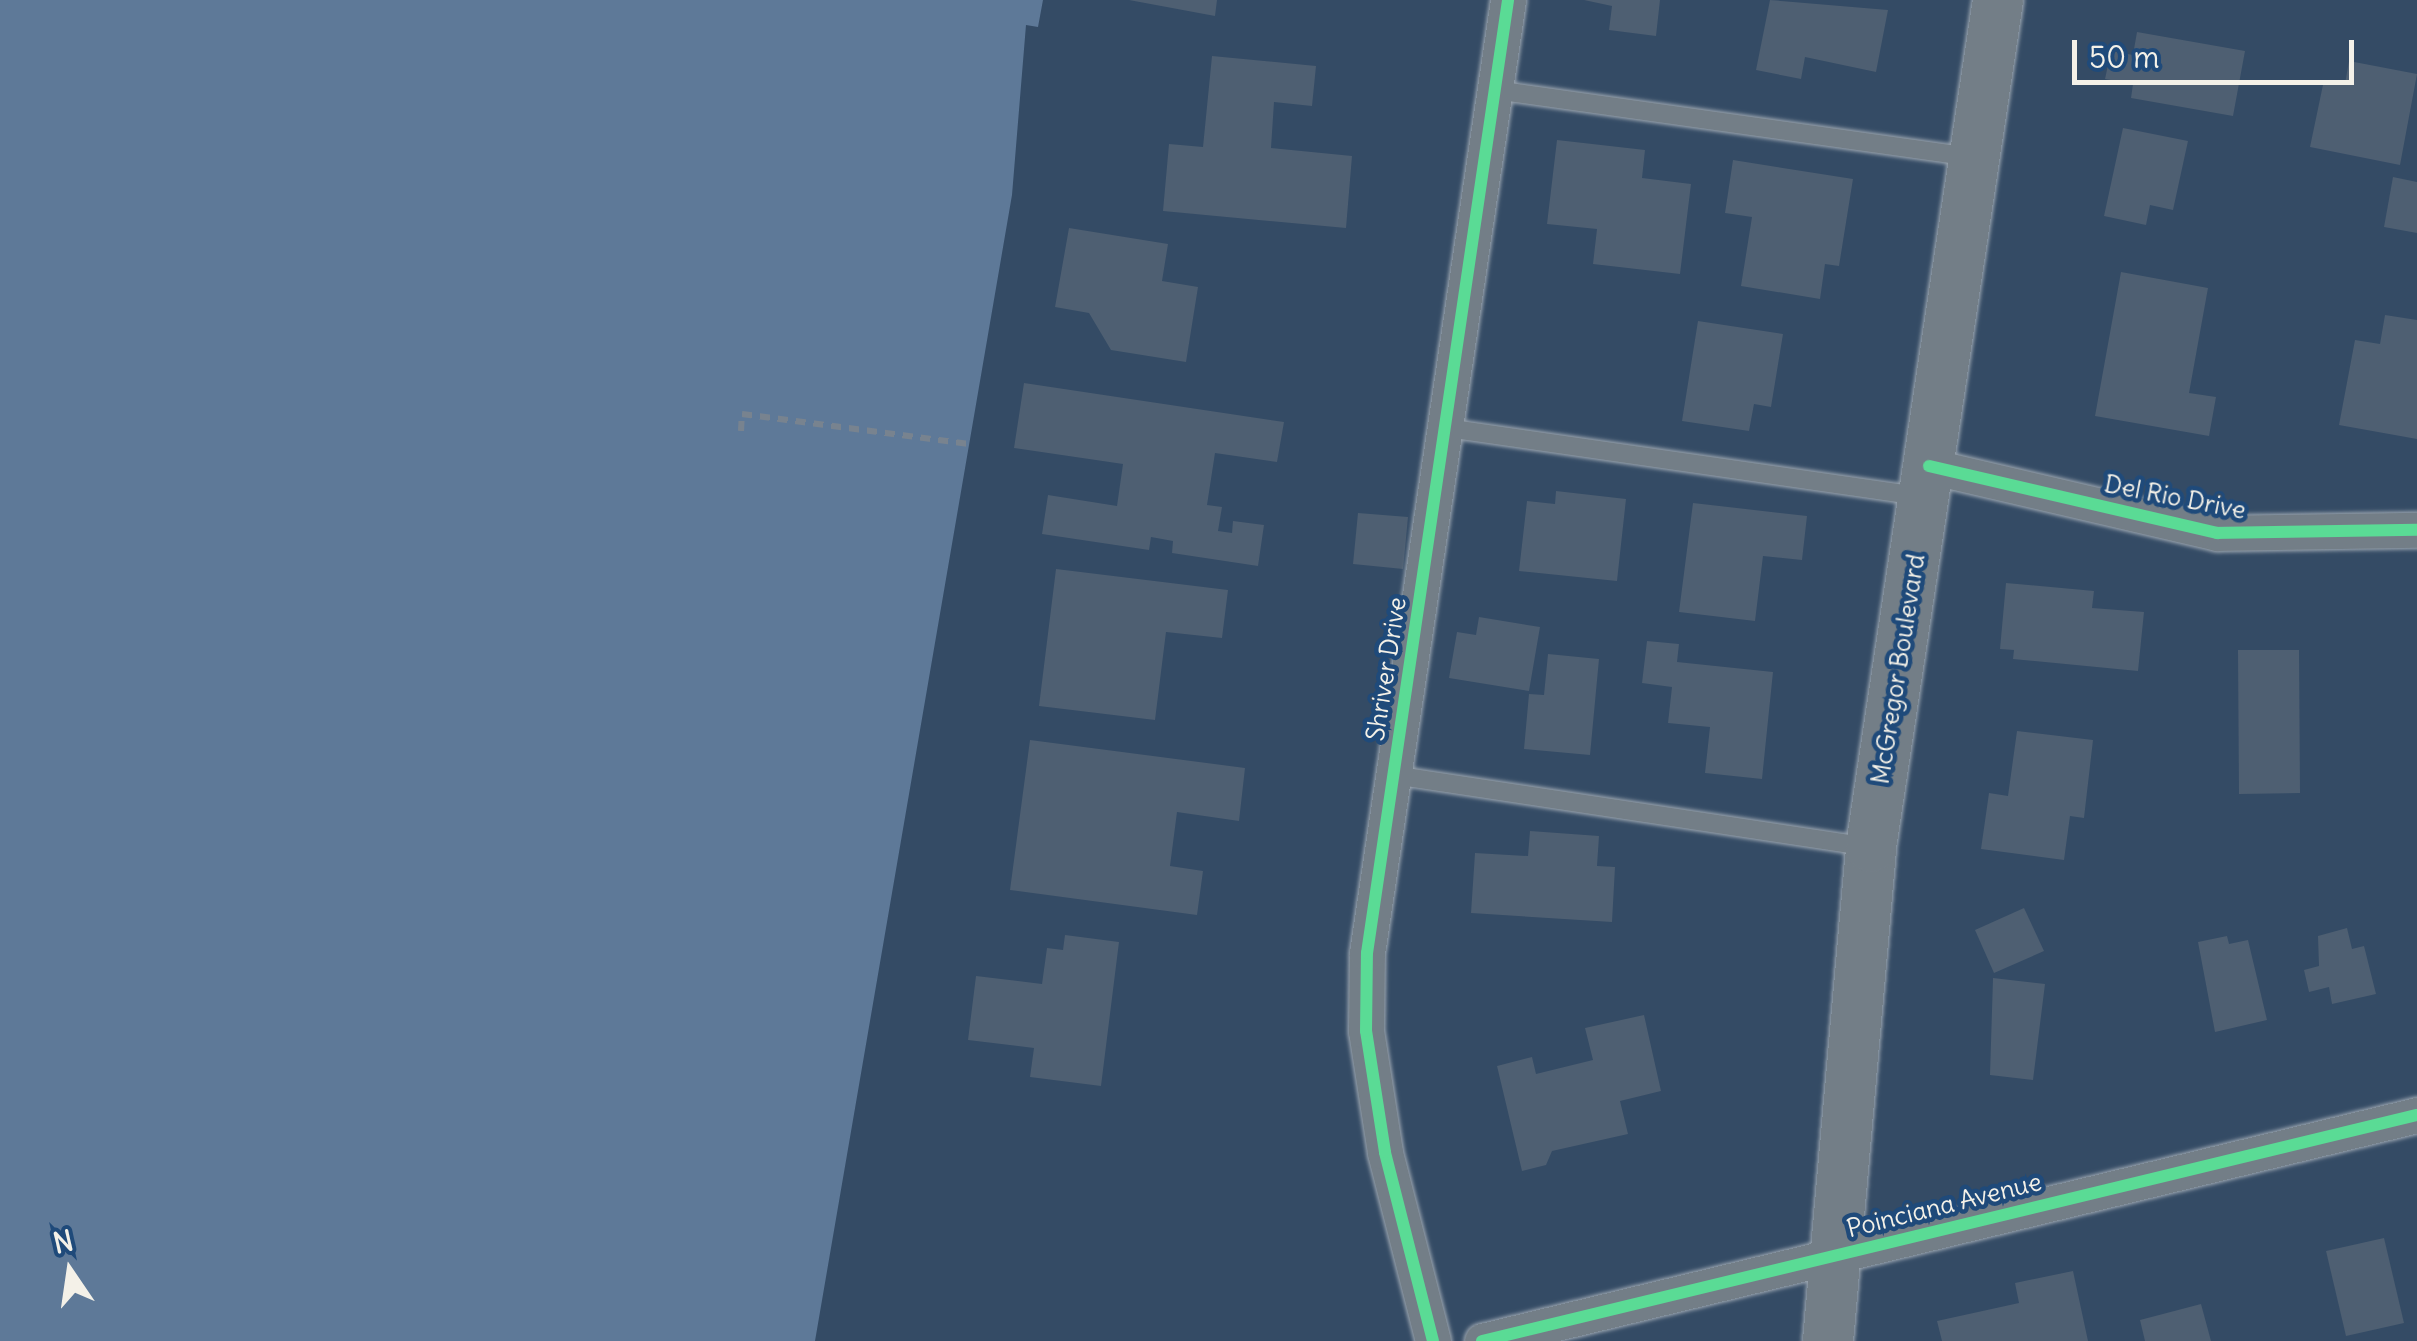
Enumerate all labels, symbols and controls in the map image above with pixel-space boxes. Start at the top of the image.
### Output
scale bar [2077,20,2360,82]
text: 50 m [2089,38,2159,76]
street label: Del Rio Drive [2102,469,2248,525]
street label: McGregor Boulevard [1865,552,1931,786]
street label: Shriver Drive [1360,595,1412,743]
street label: Poinciana Avenue [1843,1166,2045,1244]
north arrow [20,1221,120,1321]
text: N [50,1222,77,1261]

